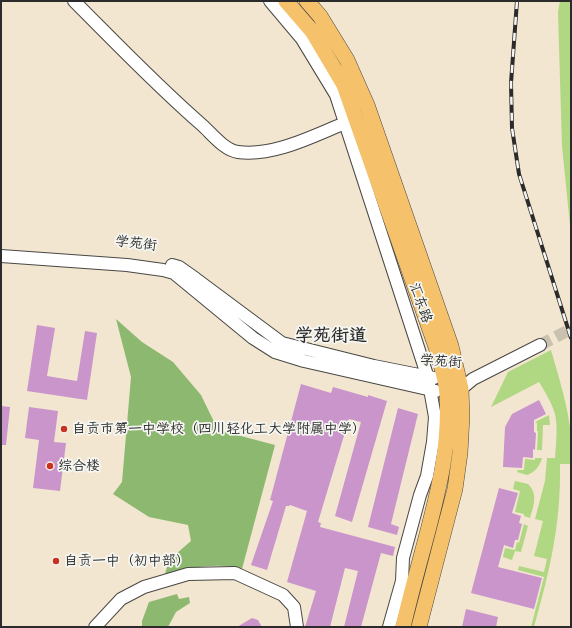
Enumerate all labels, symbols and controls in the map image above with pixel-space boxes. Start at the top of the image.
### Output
street label: 学苑街 [114,233,158,255]
street label: 汇东路 [405,280,435,326]
district label: 学苑街道 [295,325,367,347]
street label: 学苑街 [419,352,463,372]
place label: 自贡市第一中学校（四川轻化工大学附属中学） [72,421,366,437]
marker: 自贡市第一中学校（四川轻化工大学附属中学） [59,424,69,434]
place label: 综合楼 [58,458,100,474]
marker: 综合楼 [45,461,55,471]
place label: 自贡一中（初中部） [64,553,190,569]
marker: 自贡一中（初中部） [51,556,61,566]

